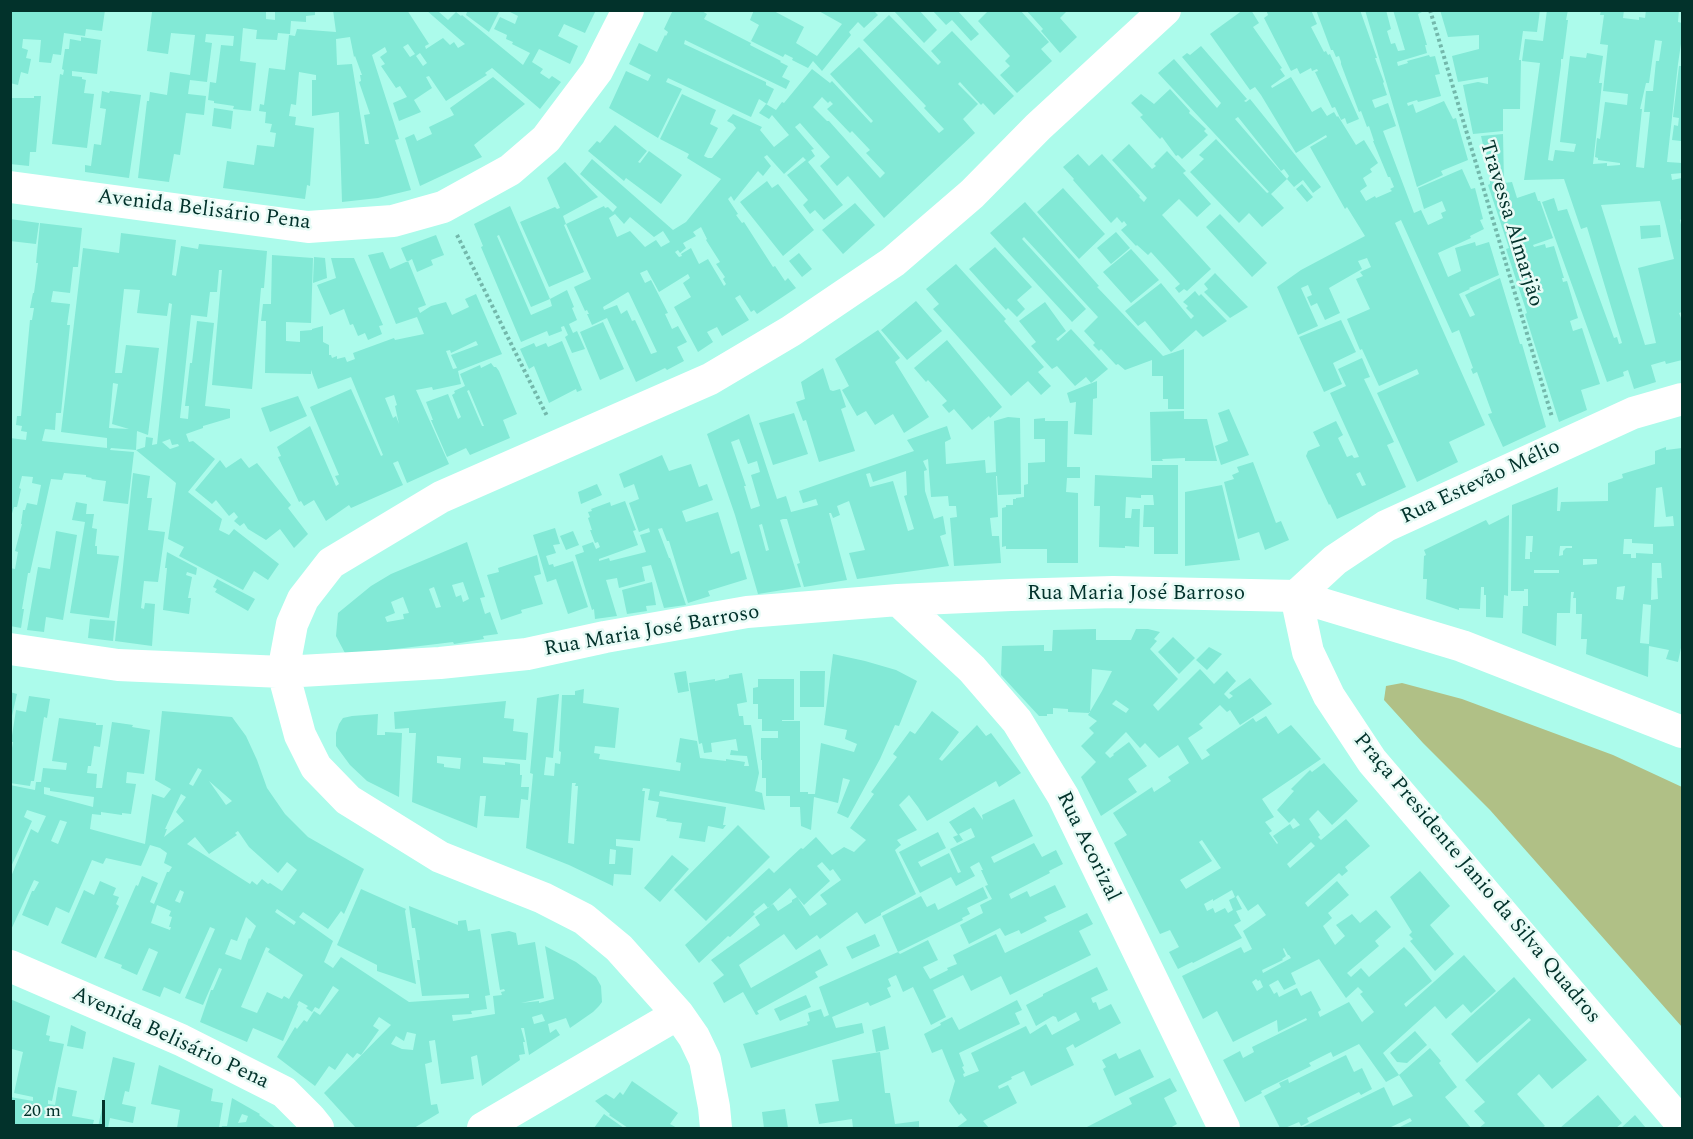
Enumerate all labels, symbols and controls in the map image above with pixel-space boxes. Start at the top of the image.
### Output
street label: Travessa Almarjão [1473,138,1547,310]
street label: Avenida Belisário Pena [96,185,312,237]
street label: Rua Estevão Mélio [1397,435,1565,531]
street label: Rua Maria José Barroso [1027,582,1245,608]
street label: Rua Maria José Barroso [542,601,762,663]
street label: Praça Presidente Janio da Silva Quadros [1347,729,1605,1029]
street label: Rua Acorizal [1050,788,1124,906]
street label: Avenida Belisário Pena [68,982,272,1096]
scale bar [15,1088,108,1126]
text: 20 m [23,1097,61,1124]

